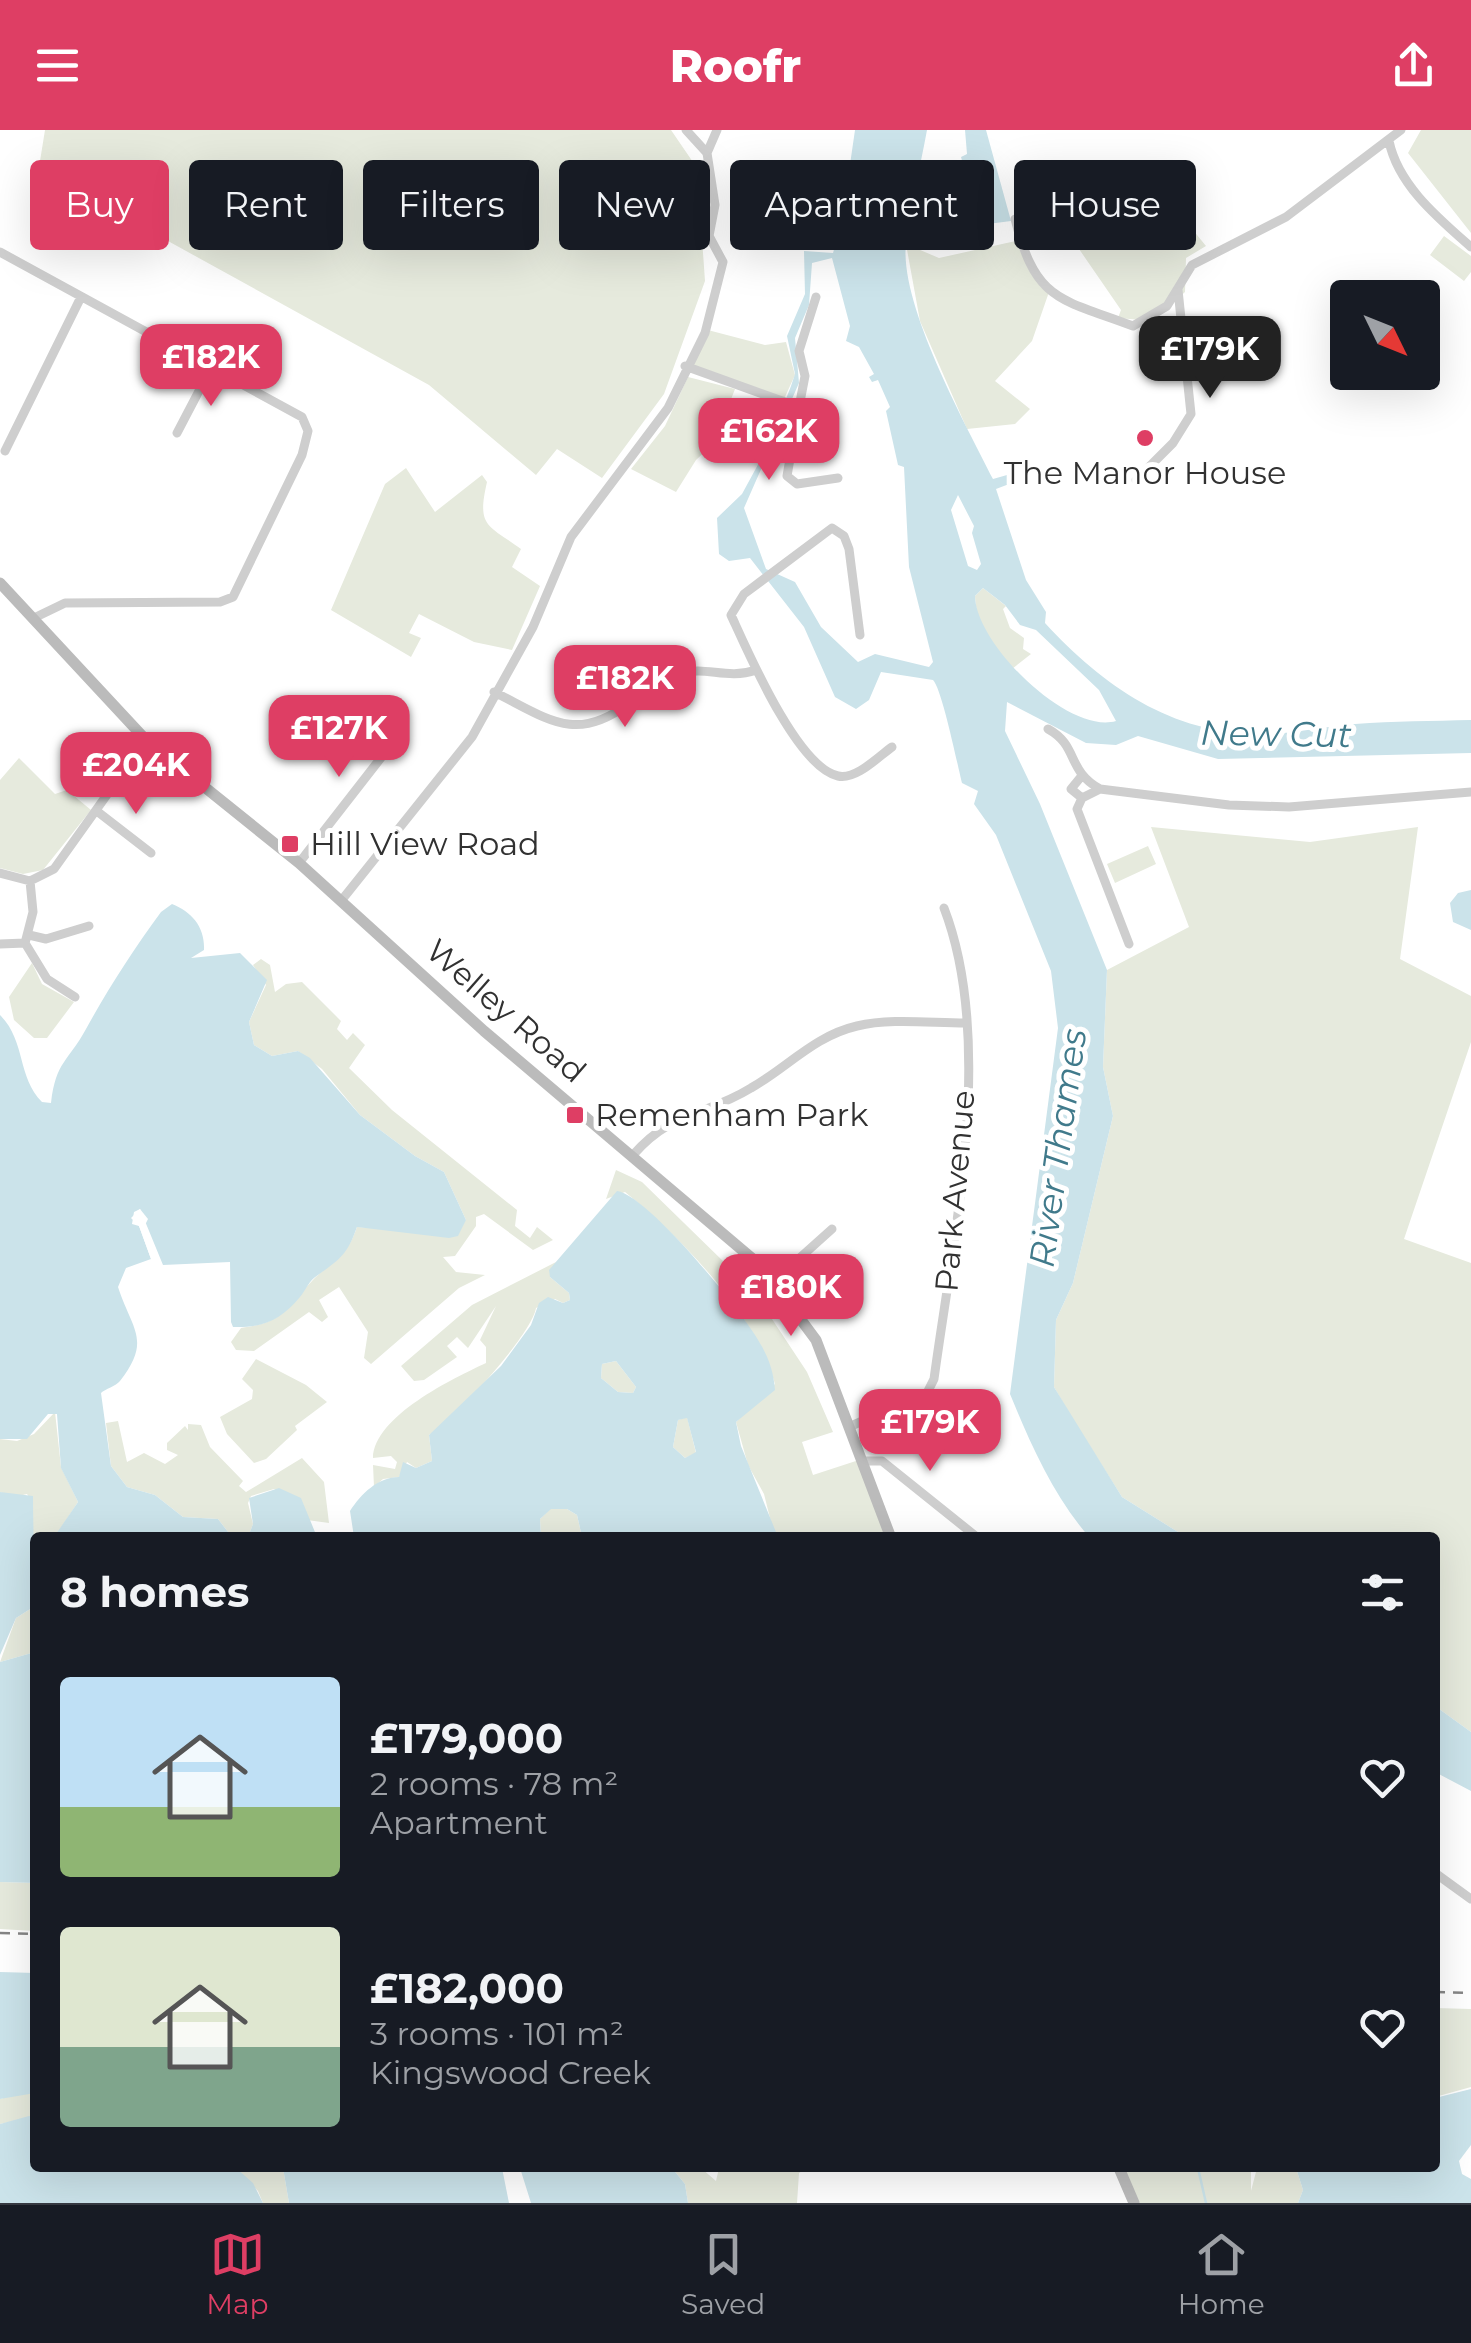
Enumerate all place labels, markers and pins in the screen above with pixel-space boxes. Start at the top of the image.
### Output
pin: £179K [1140,316,1280,401]
pin: £182K [141,324,281,409]
pin: £162K [699,398,839,483]
marker: The Manor House [1134,427,1156,449]
place label: The Manor House [1004,453,1286,492]
pin: £182K [555,645,695,730]
pin: £127K [269,695,409,780]
pin: £204K [66,732,206,817]
place label: Hill View Road [310,824,540,863]
marker: Hill View Road [279,833,301,855]
place label: Remenham Park [595,1095,868,1134]
marker: Remenham Park [564,1104,586,1126]
pin: £180K [721,1254,861,1339]
pin: £179K [860,1389,1000,1474]

